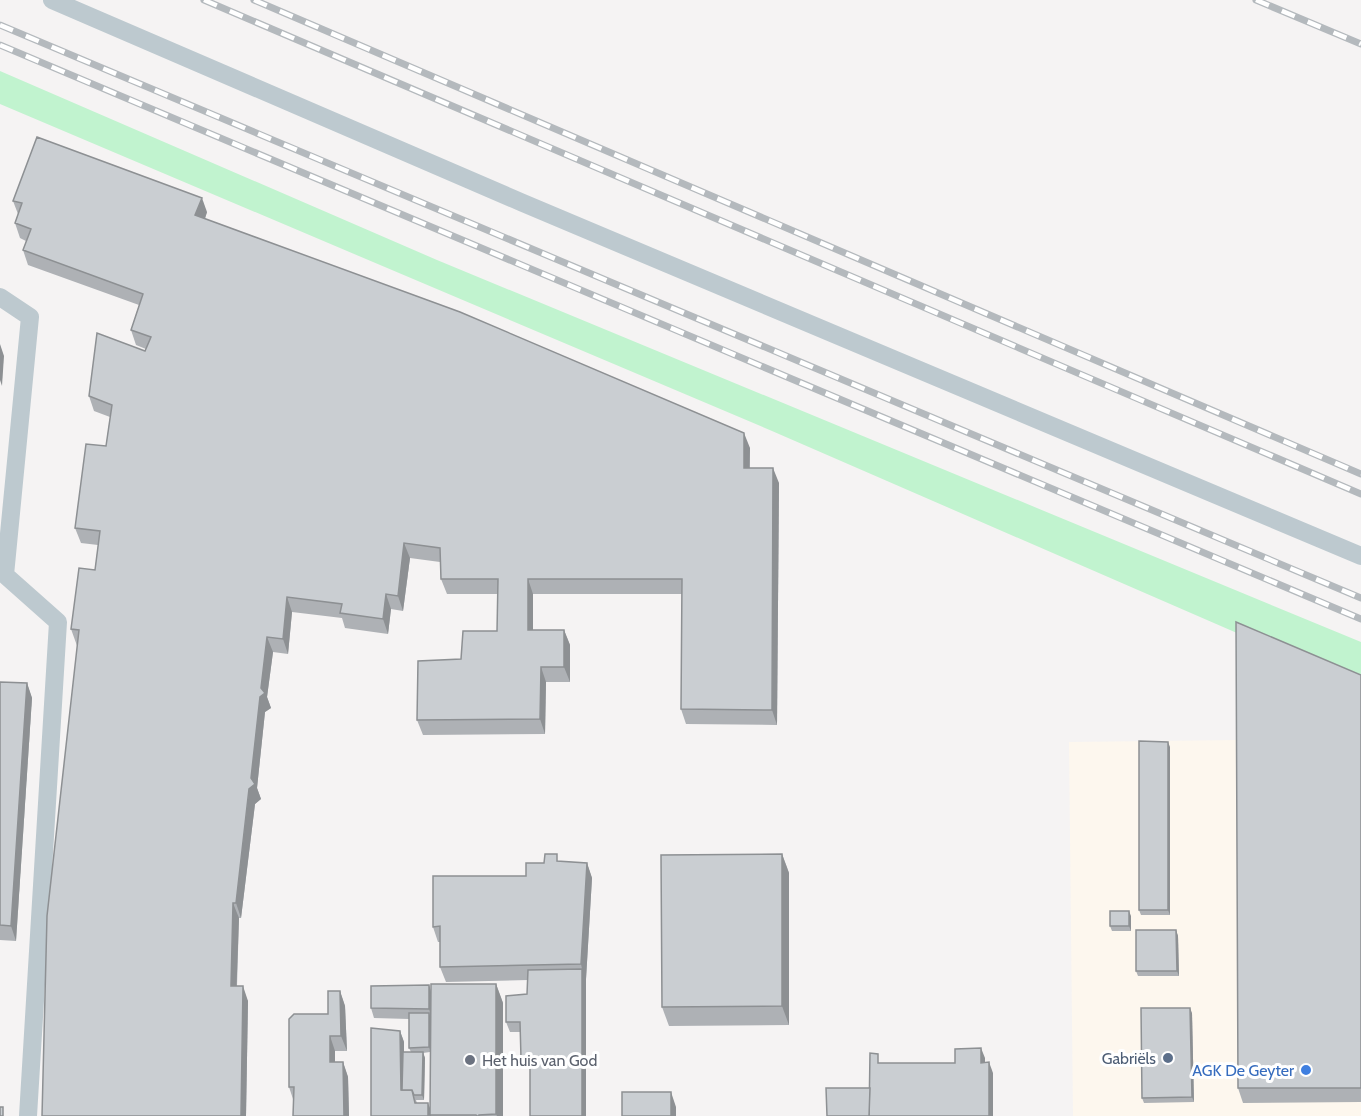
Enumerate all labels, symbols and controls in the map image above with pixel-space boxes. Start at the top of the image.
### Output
place label: Gabriëls [1102,1049,1156,1068]
place label: Het huis van God [482,1051,597,1070]
marker: Gabriëls [1161,1051,1175,1065]
marker: Het huis van God [463,1053,477,1067]
place label: AGK De Geyter [1192,1061,1295,1080]
marker: AGK De Geyter [1299,1063,1313,1077]

